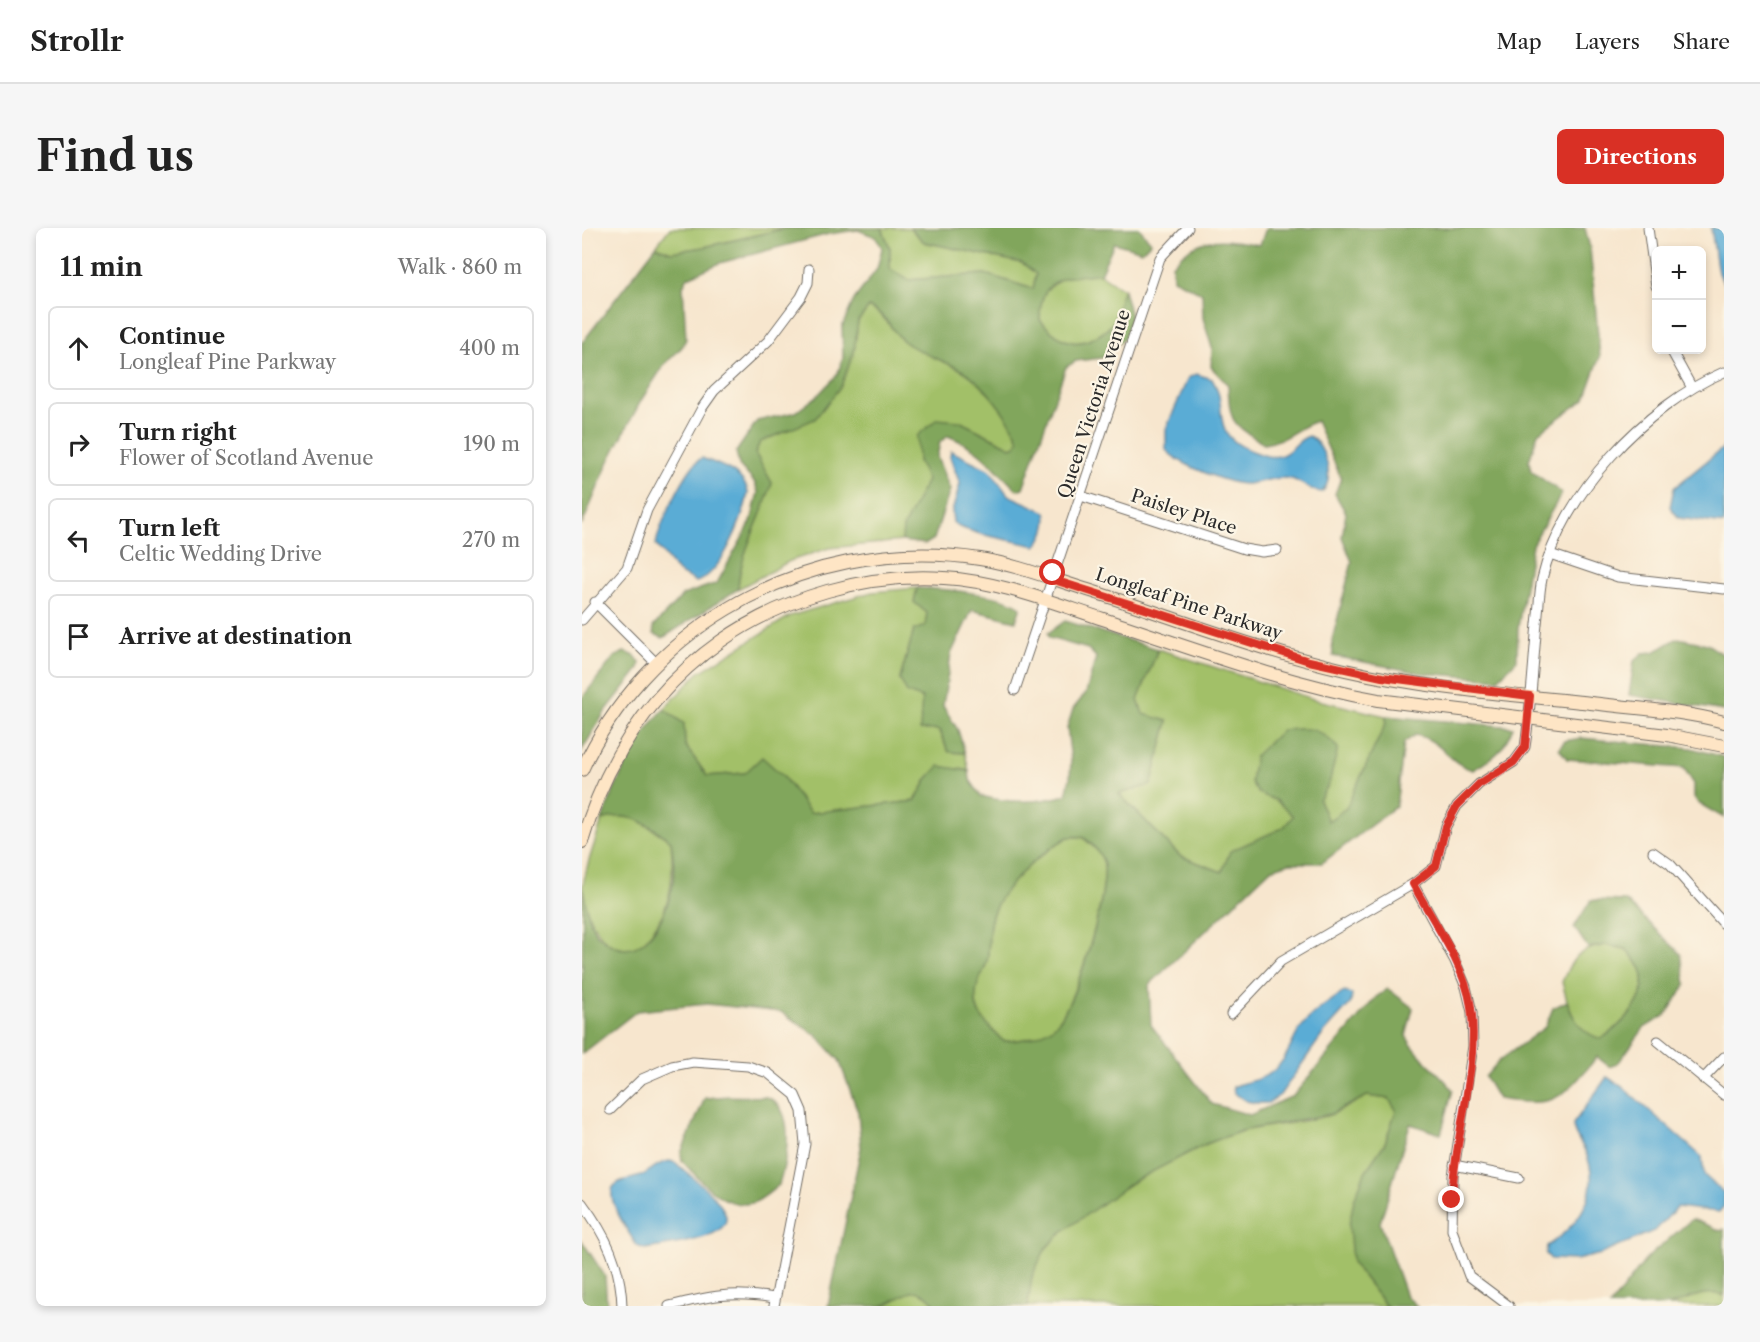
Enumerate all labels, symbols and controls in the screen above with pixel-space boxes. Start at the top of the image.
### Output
text: Strollr [30,24,124,58]
text: Map [1497,29,1542,54]
text: Layers [1575,29,1640,54]
text: Share [1673,29,1730,54]
button: Directions [1557,129,1724,184]
text: Find us [36,130,194,182]
map controls [1652,246,1706,354]
button: + [1652,246,1706,300]
text: 11 min [60,251,143,283]
text: Walk · 860 m [398,255,522,279]
button: − [1652,300,1706,354]
street label: Queen Victoria Avenue [1053,307,1135,501]
text: Continue [119,323,225,350]
icon: ahead [62,332,95,365]
text: 400 m [459,336,520,360]
text: Longleaf Pine Parkway [119,350,336,374]
text: Turn right [119,419,237,446]
icon: right [62,428,95,461]
text: 190 m [463,432,520,456]
text: Flower of Scotland Avenue [119,446,373,470]
street label: Paisley Place [1128,485,1240,539]
text: Turn left [119,515,220,542]
icon: left [62,524,95,557]
text: 270 m [462,528,520,552]
text: Celtic Wedding Drive [119,542,322,566]
route start [1039,559,1065,585]
street label: Longleaf Pine Parkway [1093,563,1286,645]
icon: arrive [62,620,95,653]
text: Arrive at destination [119,623,352,650]
route end [1438,1186,1464,1212]

